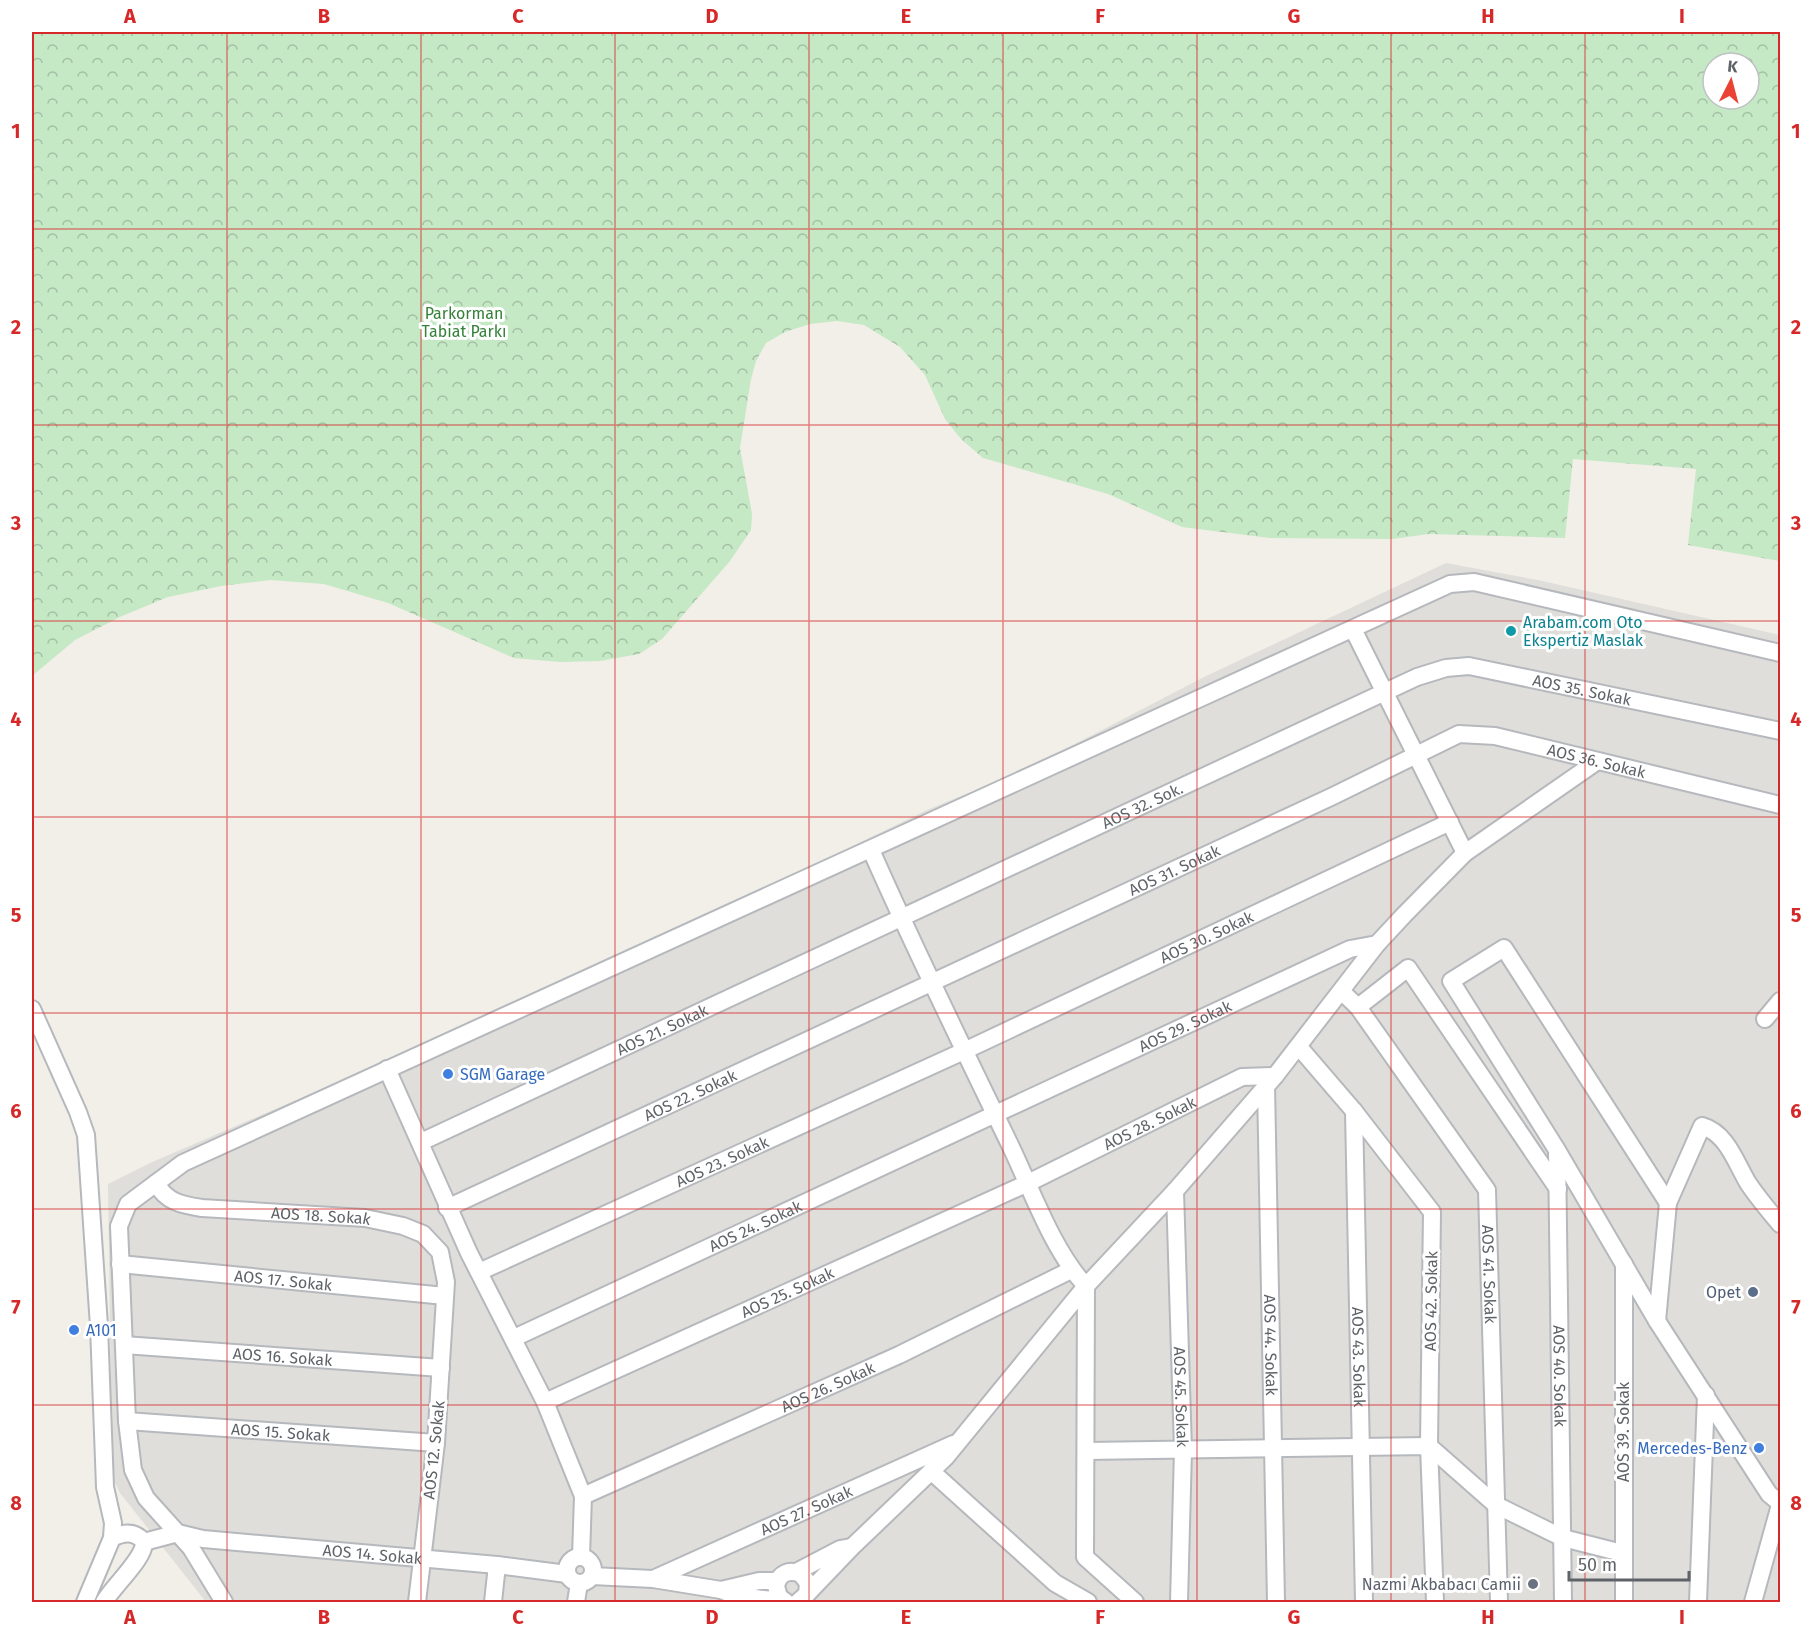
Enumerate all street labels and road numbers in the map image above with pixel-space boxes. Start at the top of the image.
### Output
street label: AOS 35. Sokak [1531,670,1634,709]
street label: AOS 36. Sokak [1545,739,1648,782]
street label: AOS 32. Sok. [1099,778,1186,832]
street label: AOS 31. Sokak [1125,840,1224,899]
street label: AOS 30. Sokak [1157,906,1257,967]
street label: AOS 29. Sokak [1135,996,1235,1056]
street label: AOS 21. Sokak [613,1000,711,1059]
street label: AOS 22. Sokak [641,1065,740,1125]
street label: AOS 28. Sokak [1100,1092,1200,1154]
street label: AOS 23. Sokak [673,1132,772,1191]
street label: AOS 24. Sokak [706,1196,805,1256]
street label: AOS 18. Sokak [271,1203,373,1229]
street label: AOS 41. Sokak [1479,1225,1500,1325]
street label: AOS 42. Sokak [1421,1250,1441,1351]
street label: AOS 25. Sokak [738,1263,837,1321]
street label: AOS 17. Sokak [233,1266,334,1294]
street label: AOS 44. Sokak [1261,1294,1282,1397]
street label: AOS 43. Sokak [1348,1307,1370,1408]
street label: AOS 40. Sokak [1550,1325,1570,1428]
street label: AOS 16. Sokak [232,1343,334,1370]
street label: AOS 45. Sokak [1170,1346,1192,1448]
street label: AOS 26. Sokak [778,1357,878,1416]
street label: AOS 39. Sokak [1614,1381,1633,1482]
street label: AOS 12. Sokak [419,1399,449,1500]
street label: AOS 15. Sokak [231,1419,332,1445]
street label: AOS 27. Sokak [757,1481,856,1539]
street label: AOS 14. Sokak [322,1540,424,1568]

